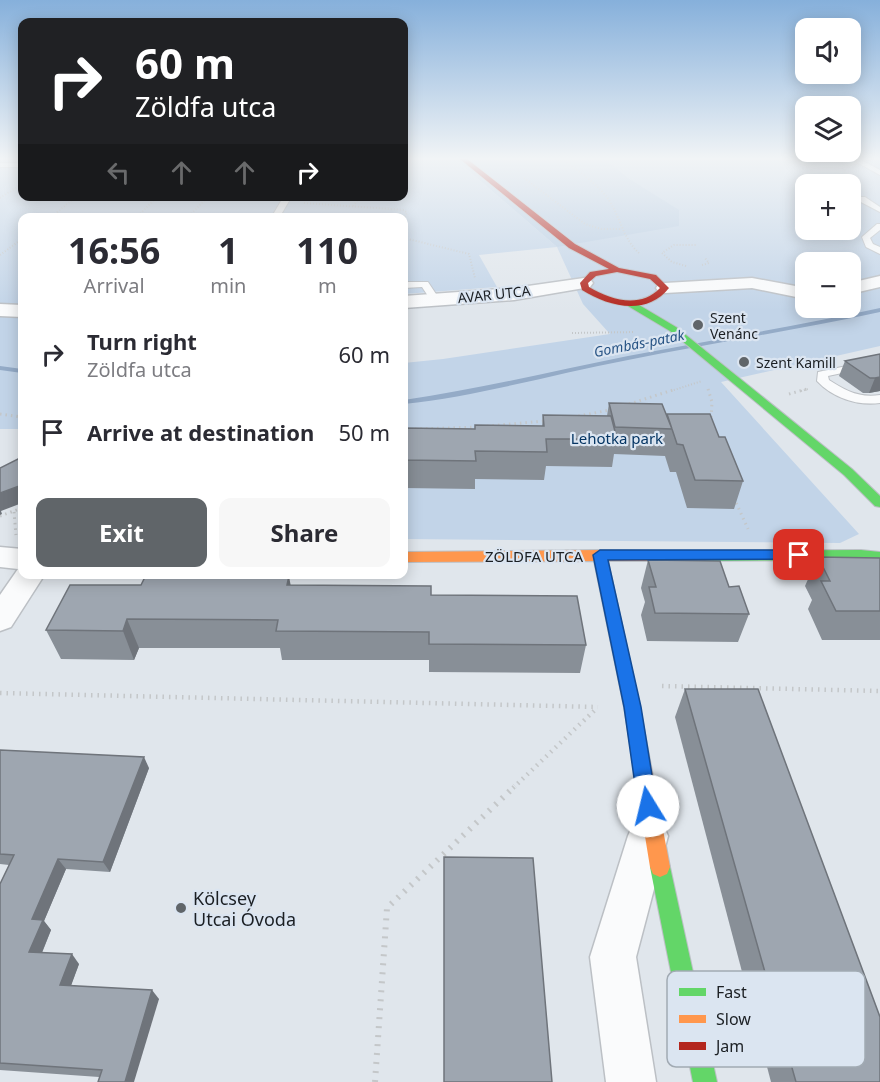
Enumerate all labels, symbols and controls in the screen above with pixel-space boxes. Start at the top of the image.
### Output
map controls [795,18,861,318]
button: sound [795,18,861,84]
text: 60 m [135,34,235,91]
icon: right [36,42,114,120]
text: Zöldfa utca [135,88,276,125]
button: layers [795,96,861,162]
icon: left [102,156,135,189]
icon: ahead [165,156,198,189]
icon: ahead [228,156,261,189]
icon: right [291,156,324,189]
button: + [795,174,861,240]
text: 16:56 [68,226,160,275]
text: 1 [218,226,239,275]
text: 110 [296,226,358,275]
button: − [795,252,861,318]
text: Arrival [84,272,145,299]
text: min [210,272,246,299]
text: m [318,272,337,299]
street label: AVAR UTCA [457,281,531,307]
place label: Szent Venánc [710,308,758,343]
marker: Szent Venánc [691,318,705,332]
water label: Gombás-patak [592,325,687,361]
text: Turn right [87,326,197,356]
icon: right [36,338,69,371]
text: 60 m [339,339,390,369]
place label: Szent Kamill [756,353,836,372]
marker: Szent Kamill [737,355,751,369]
text: Zöldfa utca [87,356,192,383]
icon: arrive [36,416,69,449]
text: Arrive at destination [87,417,314,447]
text: 50 m [339,417,390,447]
park label: Lehotka park [571,428,663,448]
button: Exit [36,498,207,567]
button: Share [219,498,390,567]
pin [773,529,824,580]
icon: arrive [782,538,815,571]
street label: ZÖLDFA UTCA [485,546,583,566]
position arrow [616,774,680,838]
place label: Kölcsey Utcai Óvoda [193,886,296,931]
marker: Kölcsey Utcai Óvoda [174,901,188,915]
legend [667,971,865,1067]
text: Fast [716,981,747,1003]
text: Slow [716,1008,751,1030]
text: Jam [714,1035,744,1057]

